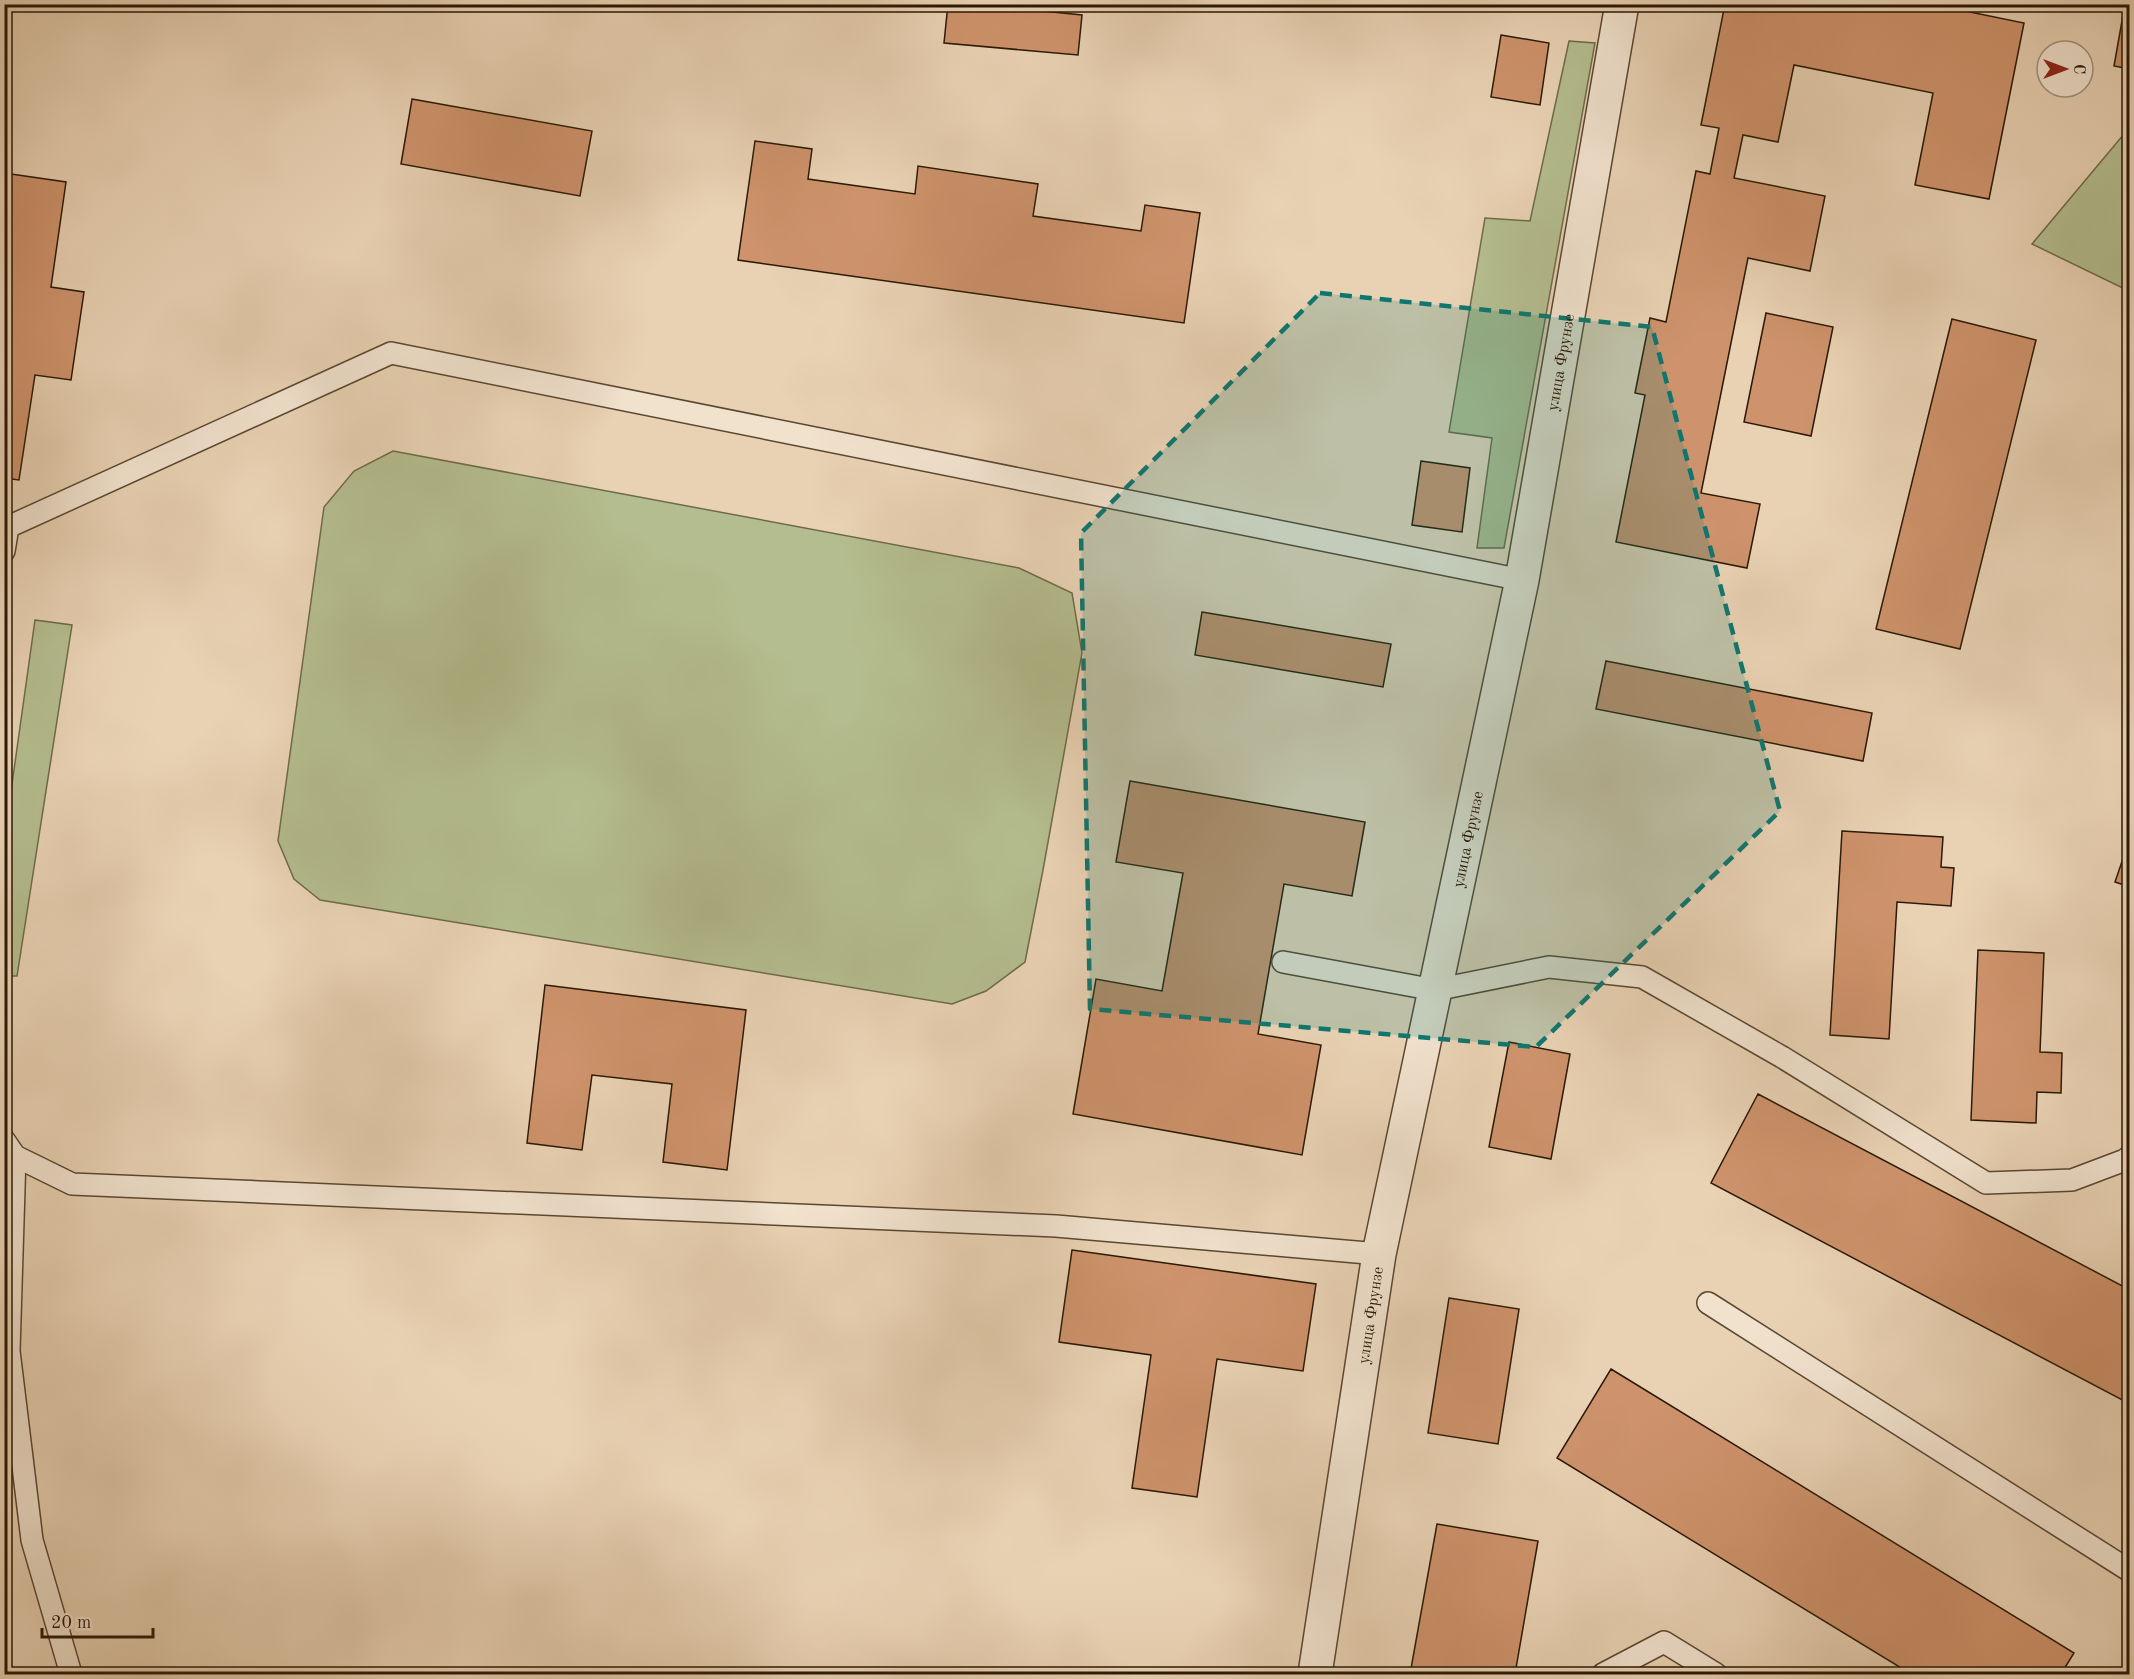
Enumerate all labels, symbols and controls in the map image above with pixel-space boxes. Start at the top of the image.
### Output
north arrow [2035,39,2095,99]
text: С [2070,64,2086,74]
street label: улица Фрунзе [1546,313,1578,412]
street label: улица Фрунзе [1451,790,1487,889]
street label: улица Фрунзе [1356,1266,1387,1365]
scale bar [42,1601,153,1639]
text: 20 m [51,1614,91,1632]

